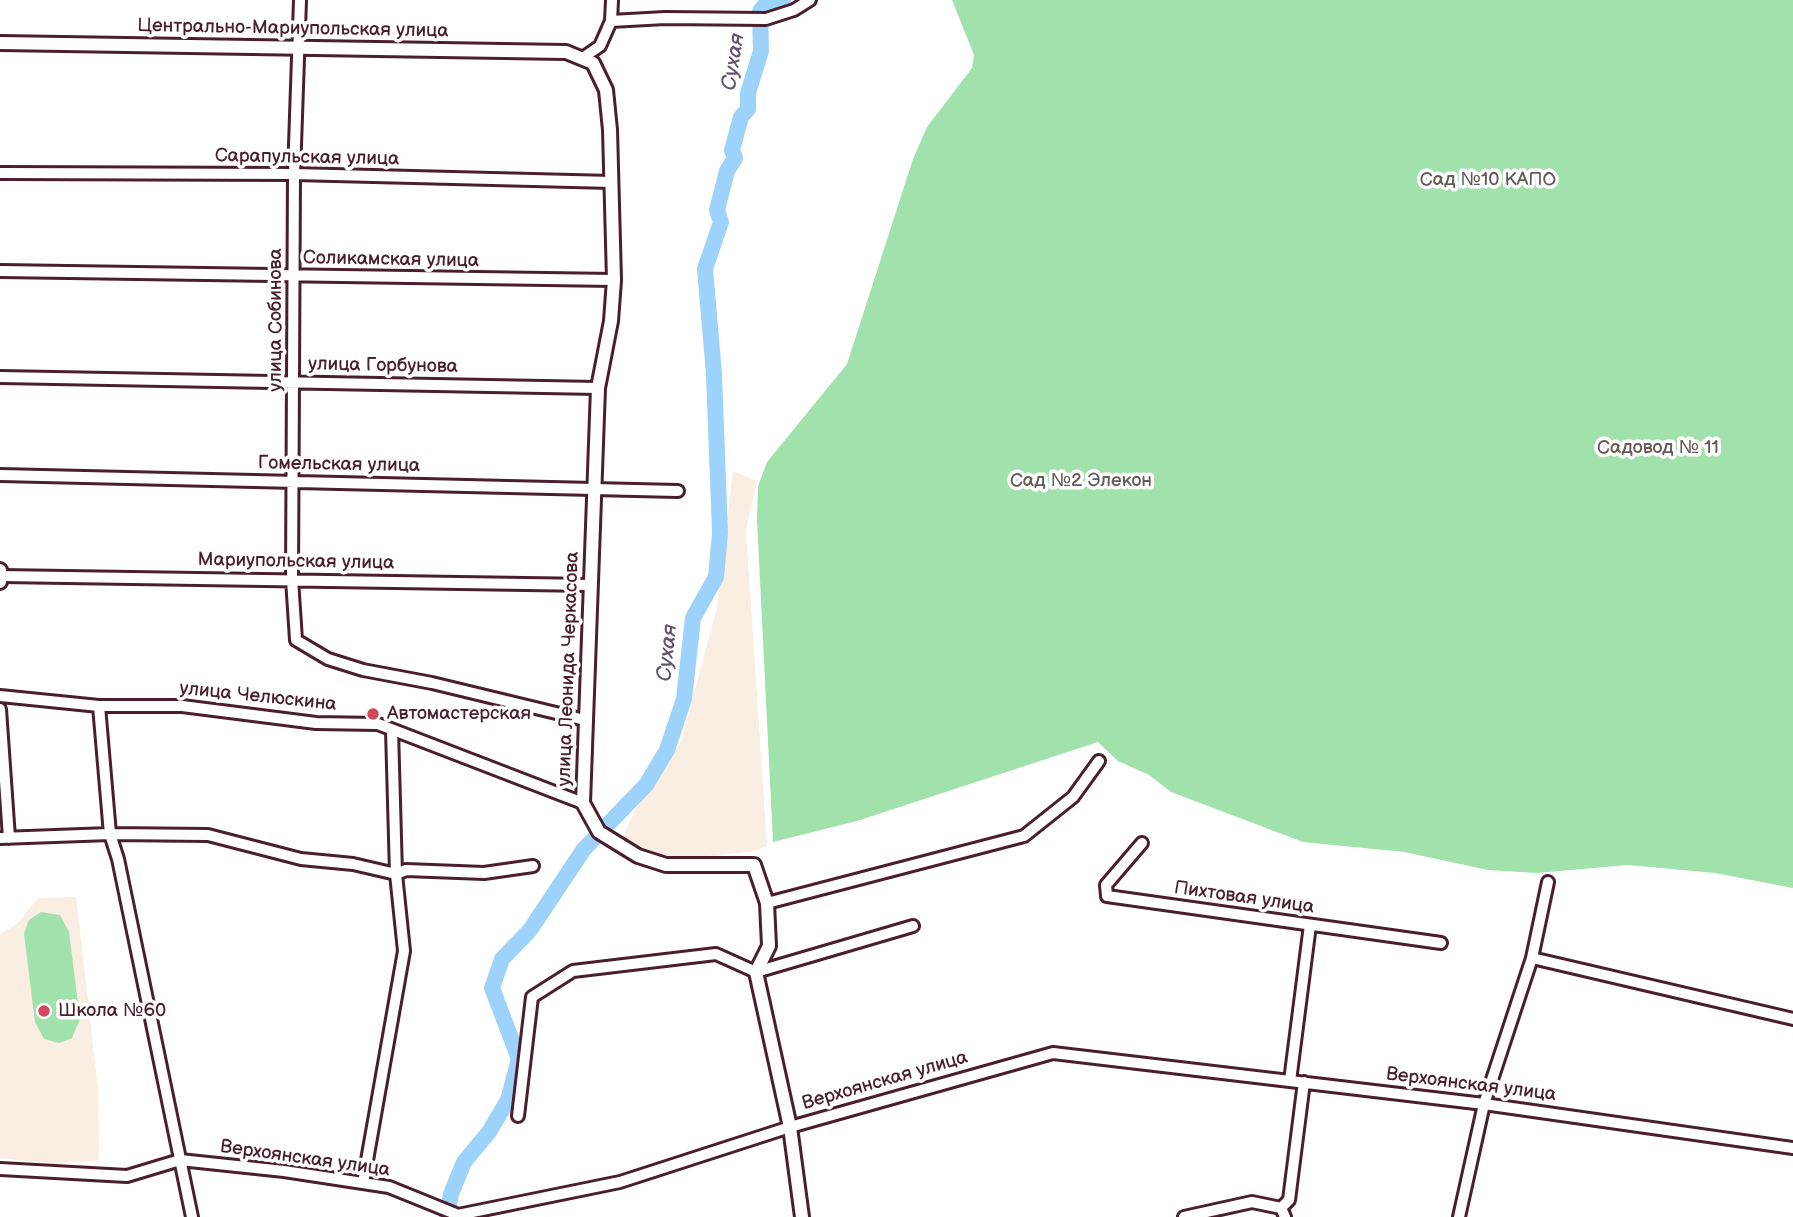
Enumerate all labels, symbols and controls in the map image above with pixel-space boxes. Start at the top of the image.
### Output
street label: Центрально-Мариупольская улица [137,15,449,43]
water label: Сухая [717,32,751,92]
street label: Сарапульская улица [215,145,399,171]
park label: Сад №10 КАПО [1420,169,1556,191]
street label: Соликамская улица [303,247,479,273]
street label: улица Собинова [265,248,287,392]
street label: улица Горбунова [308,353,458,379]
park label: Садовод № 11 [1597,437,1719,459]
street label: Гомельская улица [258,452,420,478]
park label: Сад №2 Элекон [1010,470,1152,492]
street label: Мариупольская улица [197,549,395,575]
street label: улица Леонида Черкасова [554,551,584,787]
water label: Сухая [652,623,684,683]
street label: улица Челюскина [178,677,338,717]
place label: Автомастерская [387,703,531,725]
marker: Автомастерская [365,706,381,722]
street label: Пихтовая улица [1172,877,1316,919]
place label: Школа №60 [58,1000,166,1022]
marker: Школа №60 [36,1003,52,1019]
street label: Верхоянская улица [800,1046,970,1116]
street label: Верхоянская улица [1385,1063,1557,1107]
street label: Верхоянская улица [219,1136,391,1182]

